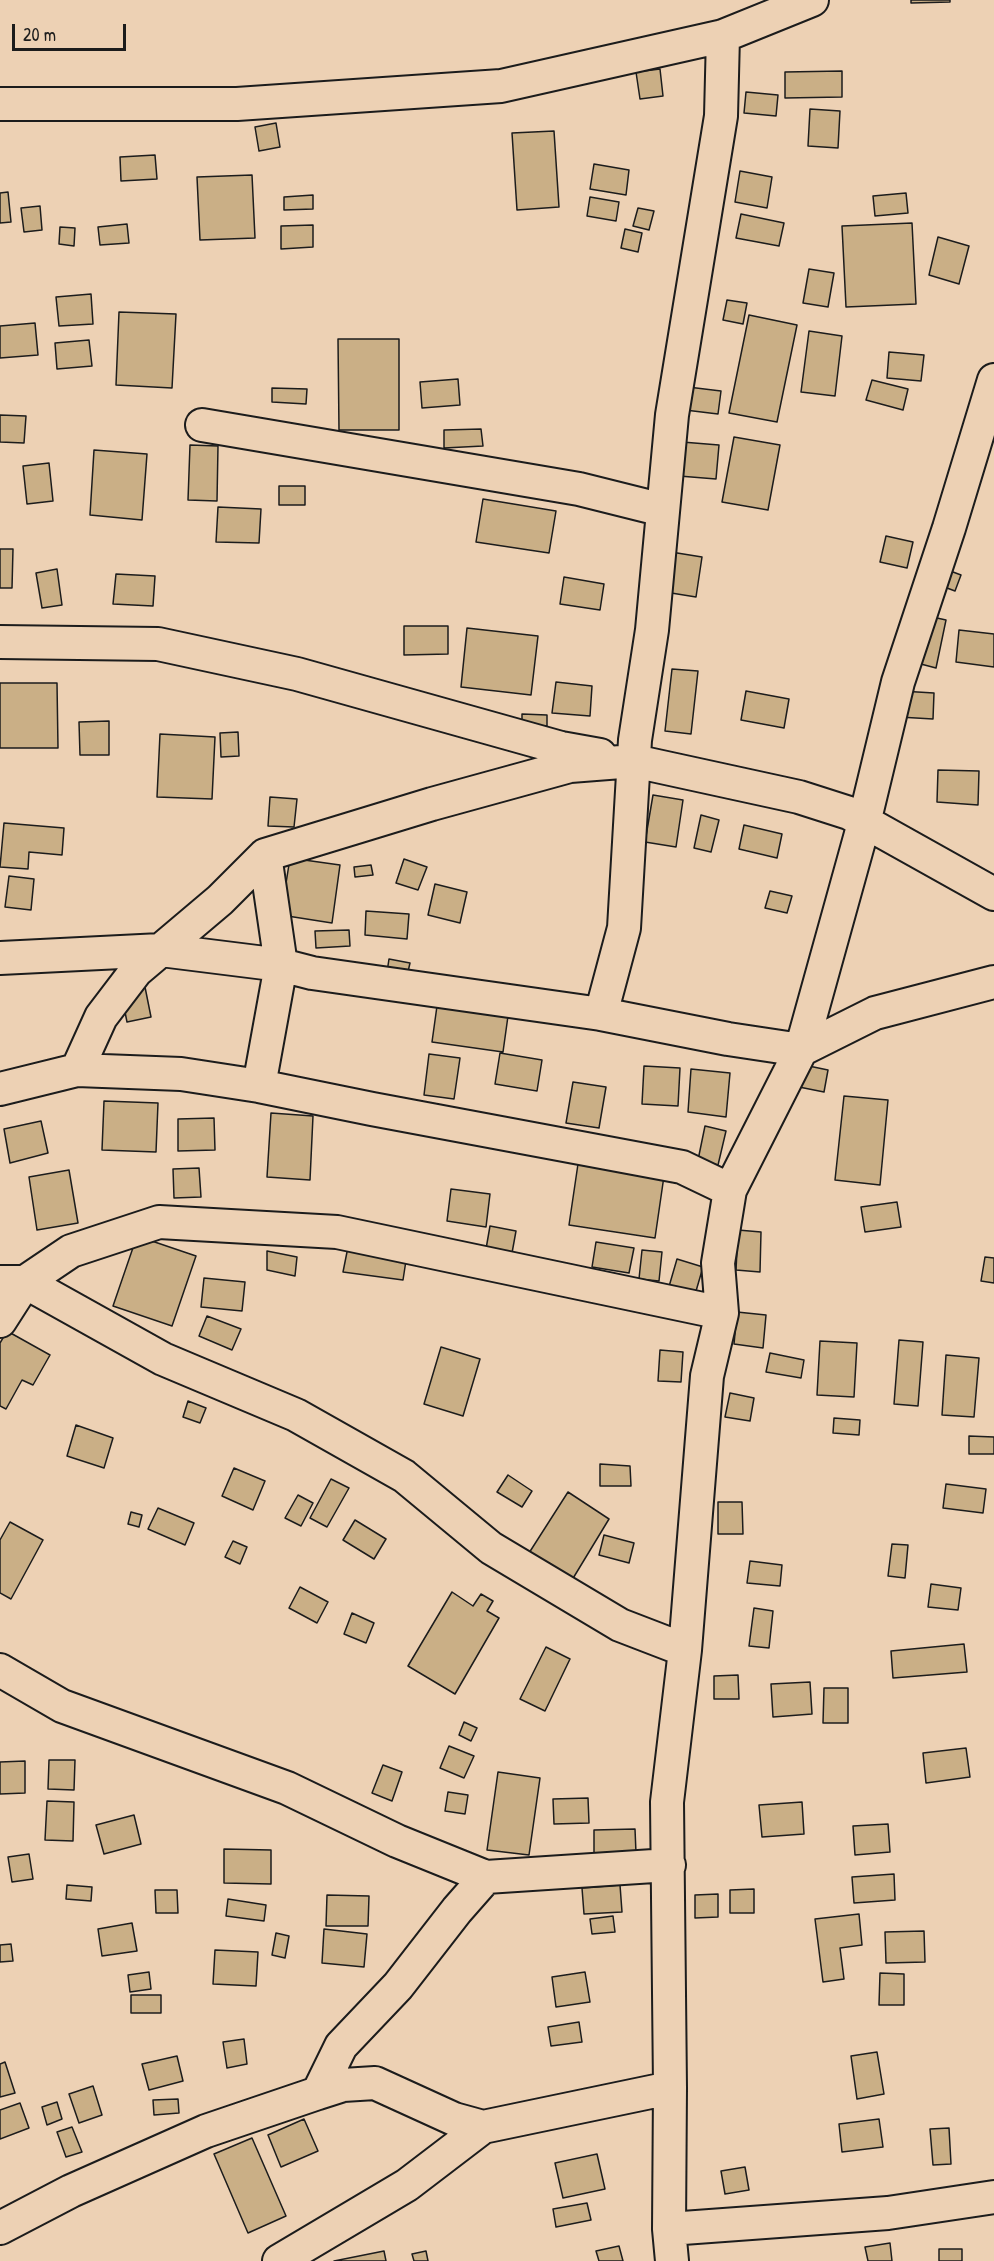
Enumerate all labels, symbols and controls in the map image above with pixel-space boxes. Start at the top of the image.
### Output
scale bar [15,12,129,50]
text: 20 m [23,22,56,47]

